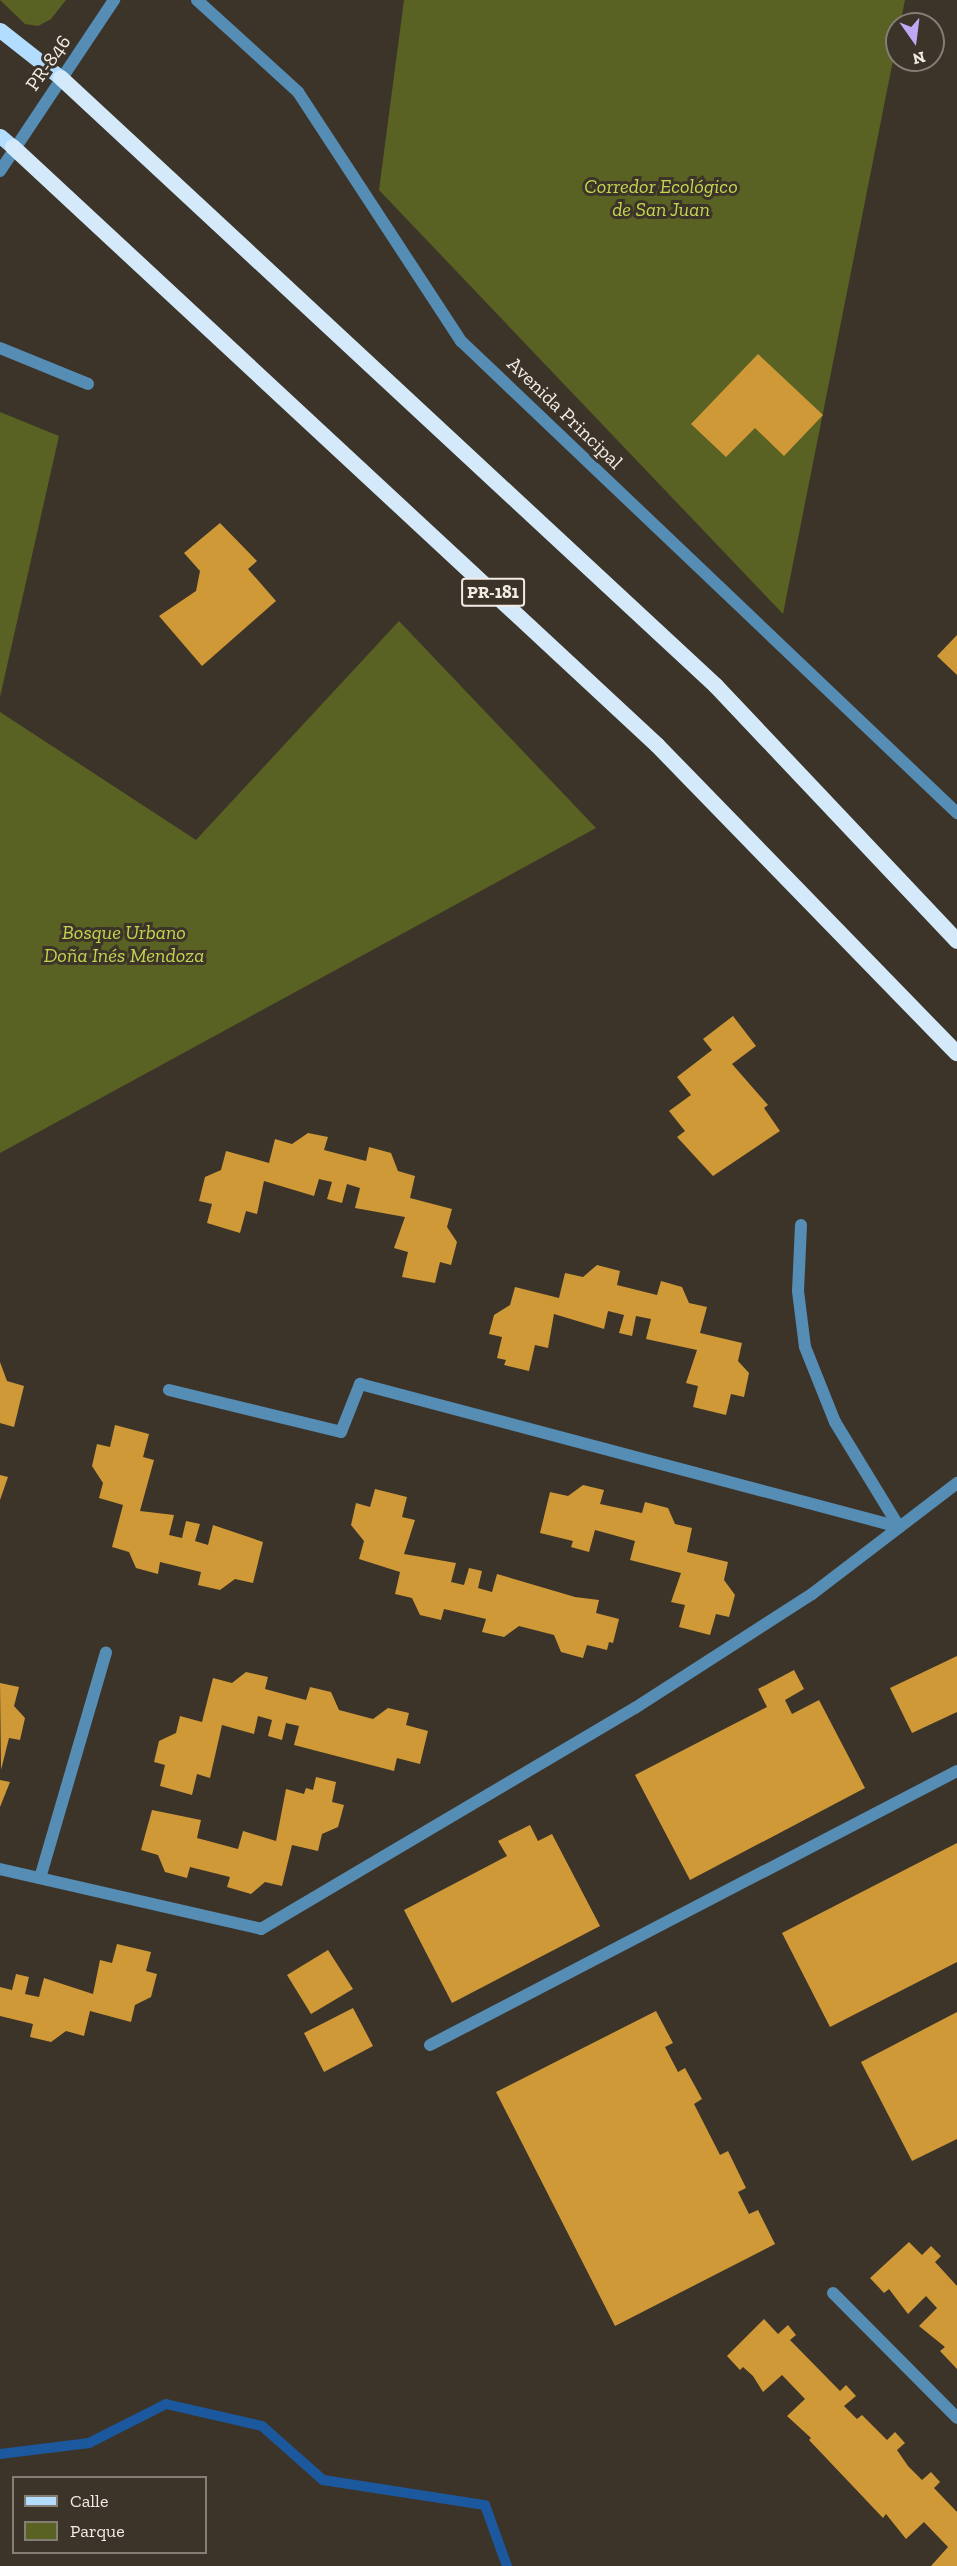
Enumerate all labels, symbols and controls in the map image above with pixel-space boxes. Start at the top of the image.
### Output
north arrow [885,12,945,72]
street label: PR-846 [20,31,76,95]
text: N [911,47,927,69]
park label: Corredor Ecológico de San Juan [584,175,738,222]
street label: Avenida Principal [502,352,628,474]
road number: PR-181 [460,577,526,607]
park label: Bosque Urbano Doña Inés Mendoza [44,920,204,967]
legend [12,2476,207,2554]
text: Calle [70,2490,108,2512]
text: Parque [70,2520,125,2542]

